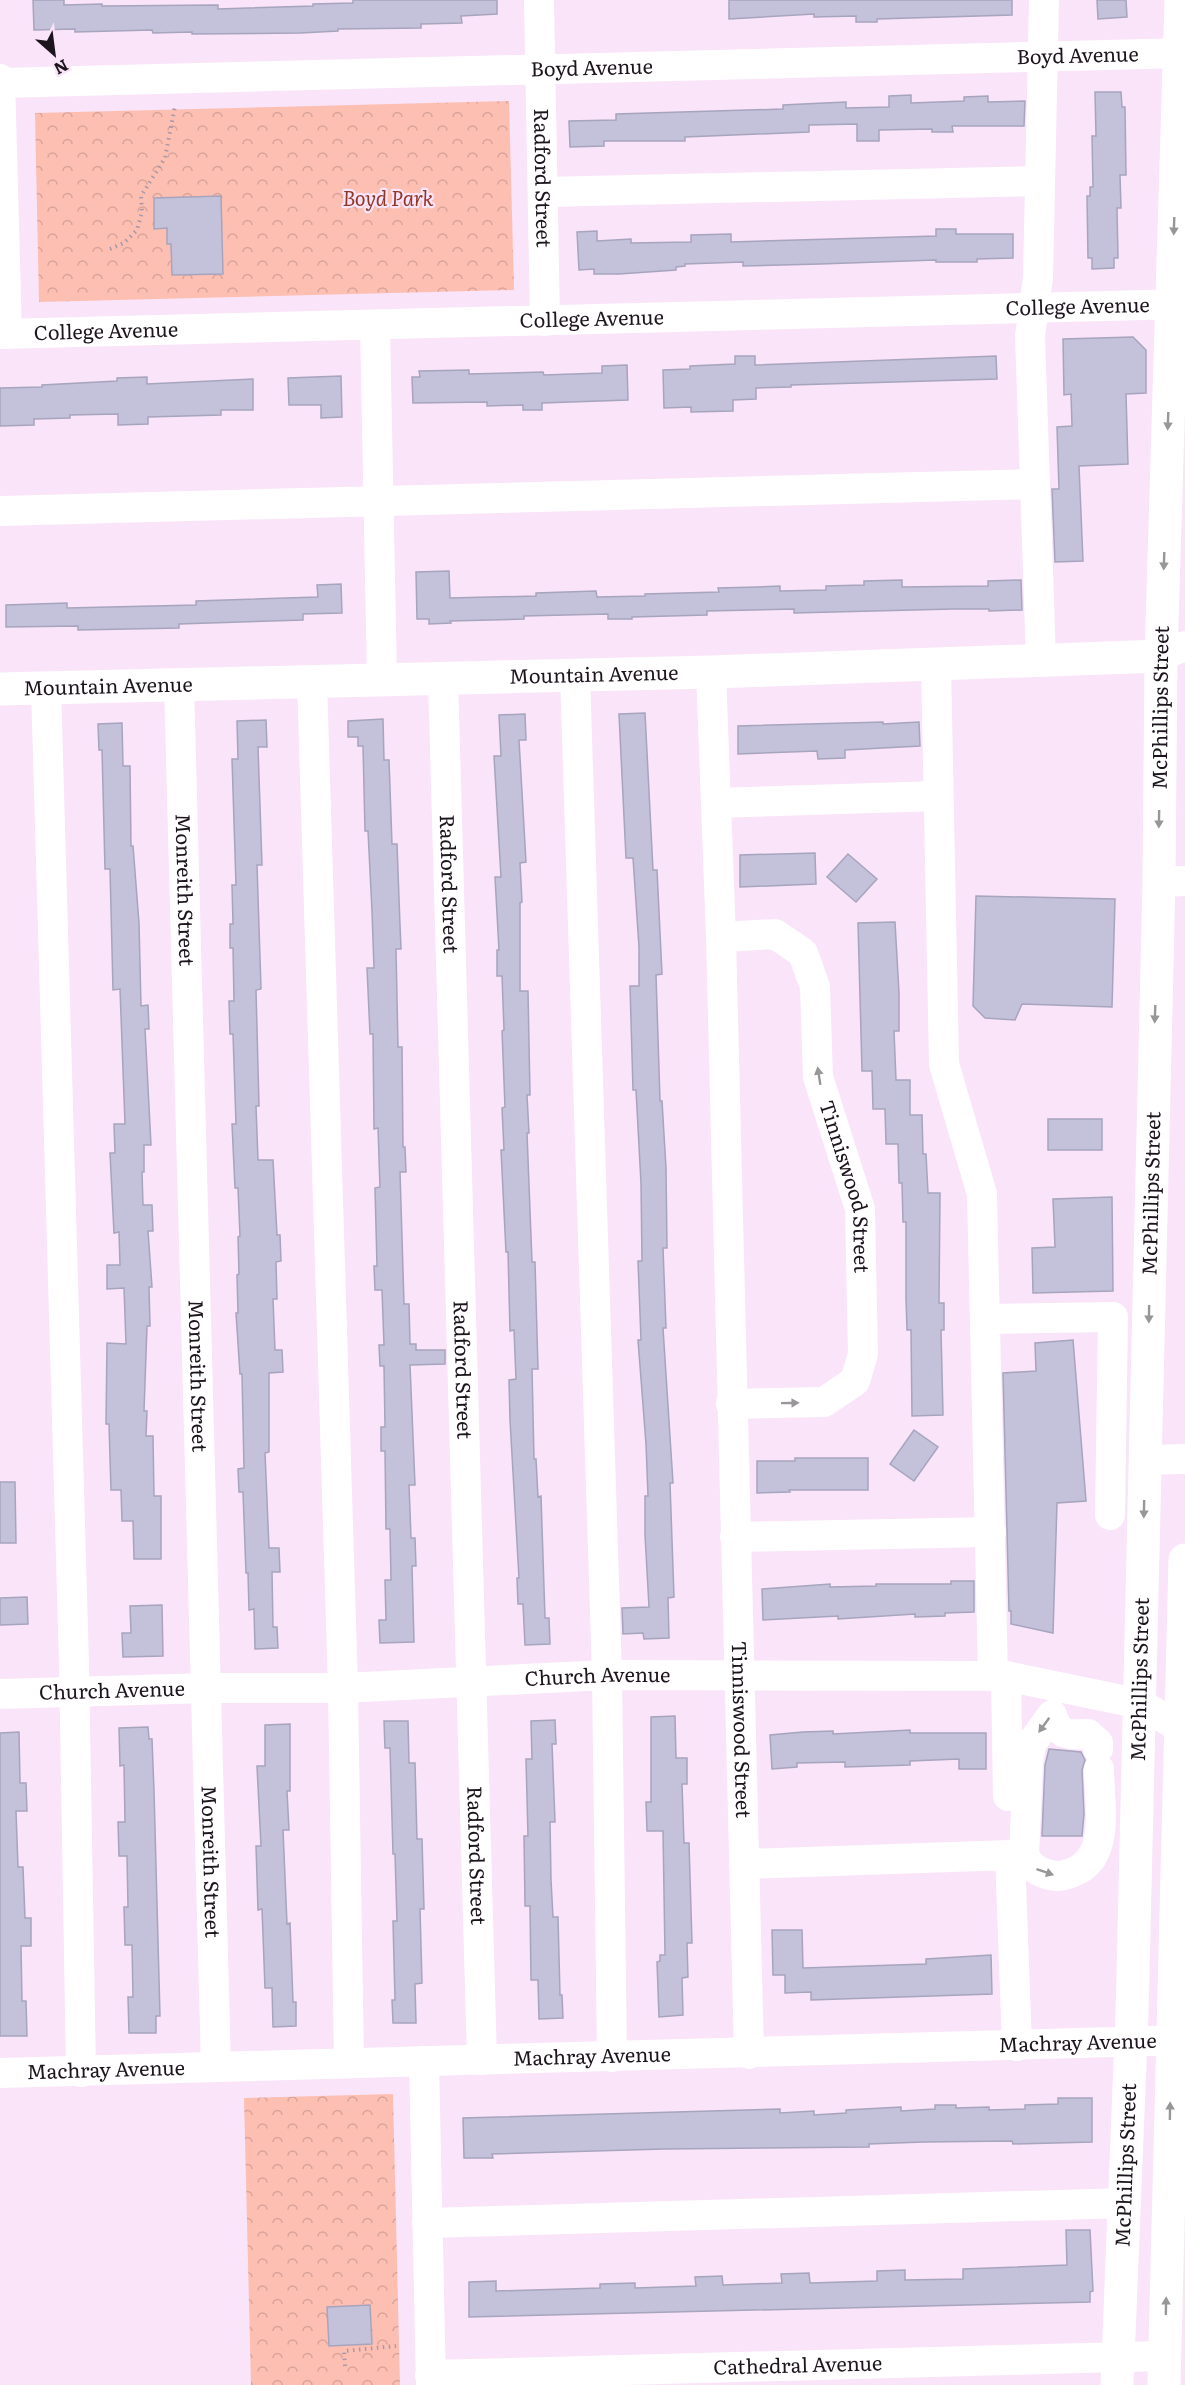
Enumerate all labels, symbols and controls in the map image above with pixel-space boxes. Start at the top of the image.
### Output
north arrow [24,24,84,84]
street label: Boyd Avenue [1016,37,1139,70]
street label: Boyd Avenue [530,49,653,83]
text: N [50,54,73,82]
street label: Radford Street [528,108,561,248]
park label: Boyd Park [342,182,434,212]
one-way arrow [1169,217,1178,236]
street label: College Avenue [1005,288,1150,322]
street label: College Avenue [519,300,664,334]
street label: College Avenue [33,312,178,346]
one-way arrow [1163,412,1172,431]
one-way arrow [1159,552,1168,571]
street label: McPhillips Street [1143,625,1175,790]
street label: Mountain Avenue [509,656,679,690]
street label: Mountain Avenue [23,667,193,701]
one-way arrow [1155,810,1164,829]
street label: Monreith Street [169,813,204,967]
street label: Radford Street [434,814,468,954]
one-way arrow [1151,1005,1160,1024]
one-way arrow [814,1066,823,1085]
street label: Tinniswood Street [813,1096,878,1273]
street label: McPhillips Street [1133,1111,1167,1276]
street label: Monreith Street [182,1299,217,1452]
street label: Radford Street [448,1300,481,1440]
one-way arrow [1144,1305,1153,1324]
one-way arrow [780,1398,799,1408]
one-way arrow [1139,1500,1149,1519]
street label: McPhillips Street [1121,1597,1155,1762]
street label: Tinniswood Street [726,1641,760,1818]
street label: Church Avenue [524,1658,671,1692]
street label: Church Avenue [39,1672,185,1706]
one-way arrow [1039,1718,1051,1733]
street label: Monreith Street [195,1785,230,1938]
street label: Radford Street [461,1786,495,1925]
one-way arrow [1036,1868,1054,1877]
street label: Machray Avenue [998,2024,1157,2058]
street label: Machray Avenue [512,2037,671,2072]
street label: Machray Avenue [26,2051,185,2085]
street label: McPhillips Street [1106,2083,1142,2248]
one-way arrow [1165,2101,1175,2120]
one-way arrow [1161,2296,1170,2315]
street label: Cathedral Avenue [713,2346,883,2381]

